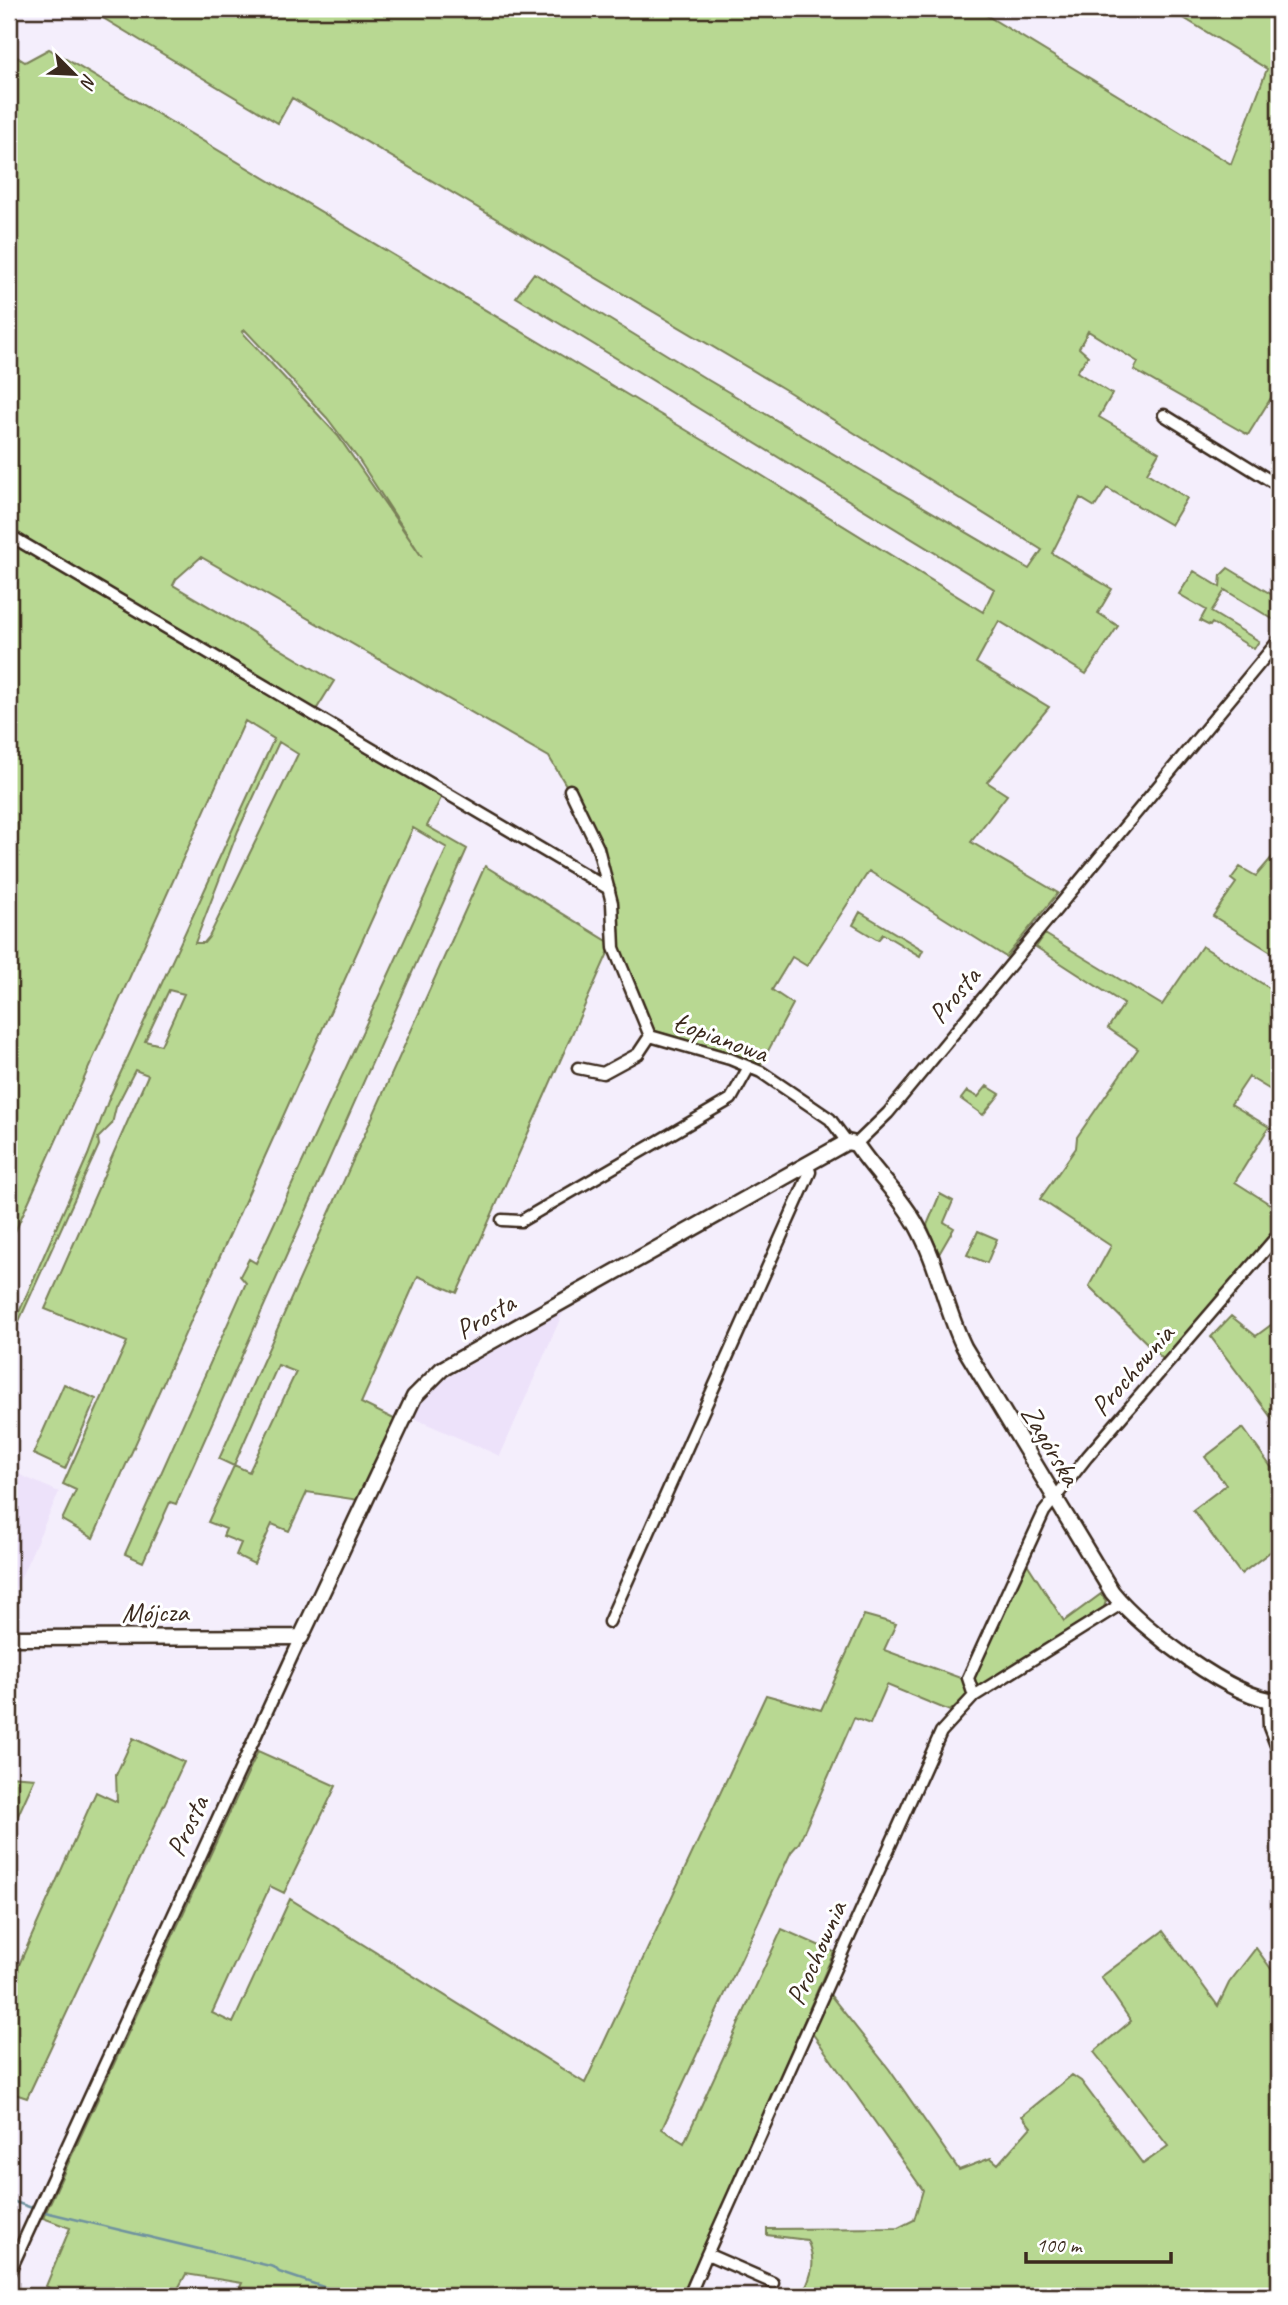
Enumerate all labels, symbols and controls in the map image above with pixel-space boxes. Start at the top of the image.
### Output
north arrow [38,38,108,108]
text: N [74,70,102,94]
street label: Prosta [920,958,989,1030]
street label: Łopianowa [669,1004,774,1071]
street label: Prosta [449,1284,523,1347]
street label: Prochownia [1083,1316,1182,1423]
street label: Zagórska [1013,1398,1090,1493]
street label: Mójcza [121,1594,190,1630]
street label: Prosta [158,1788,217,1862]
street label: Prochownia [778,1894,855,2010]
scale bar [1026,2221,1171,2265]
text: 100 m [1036,2232,1083,2258]

